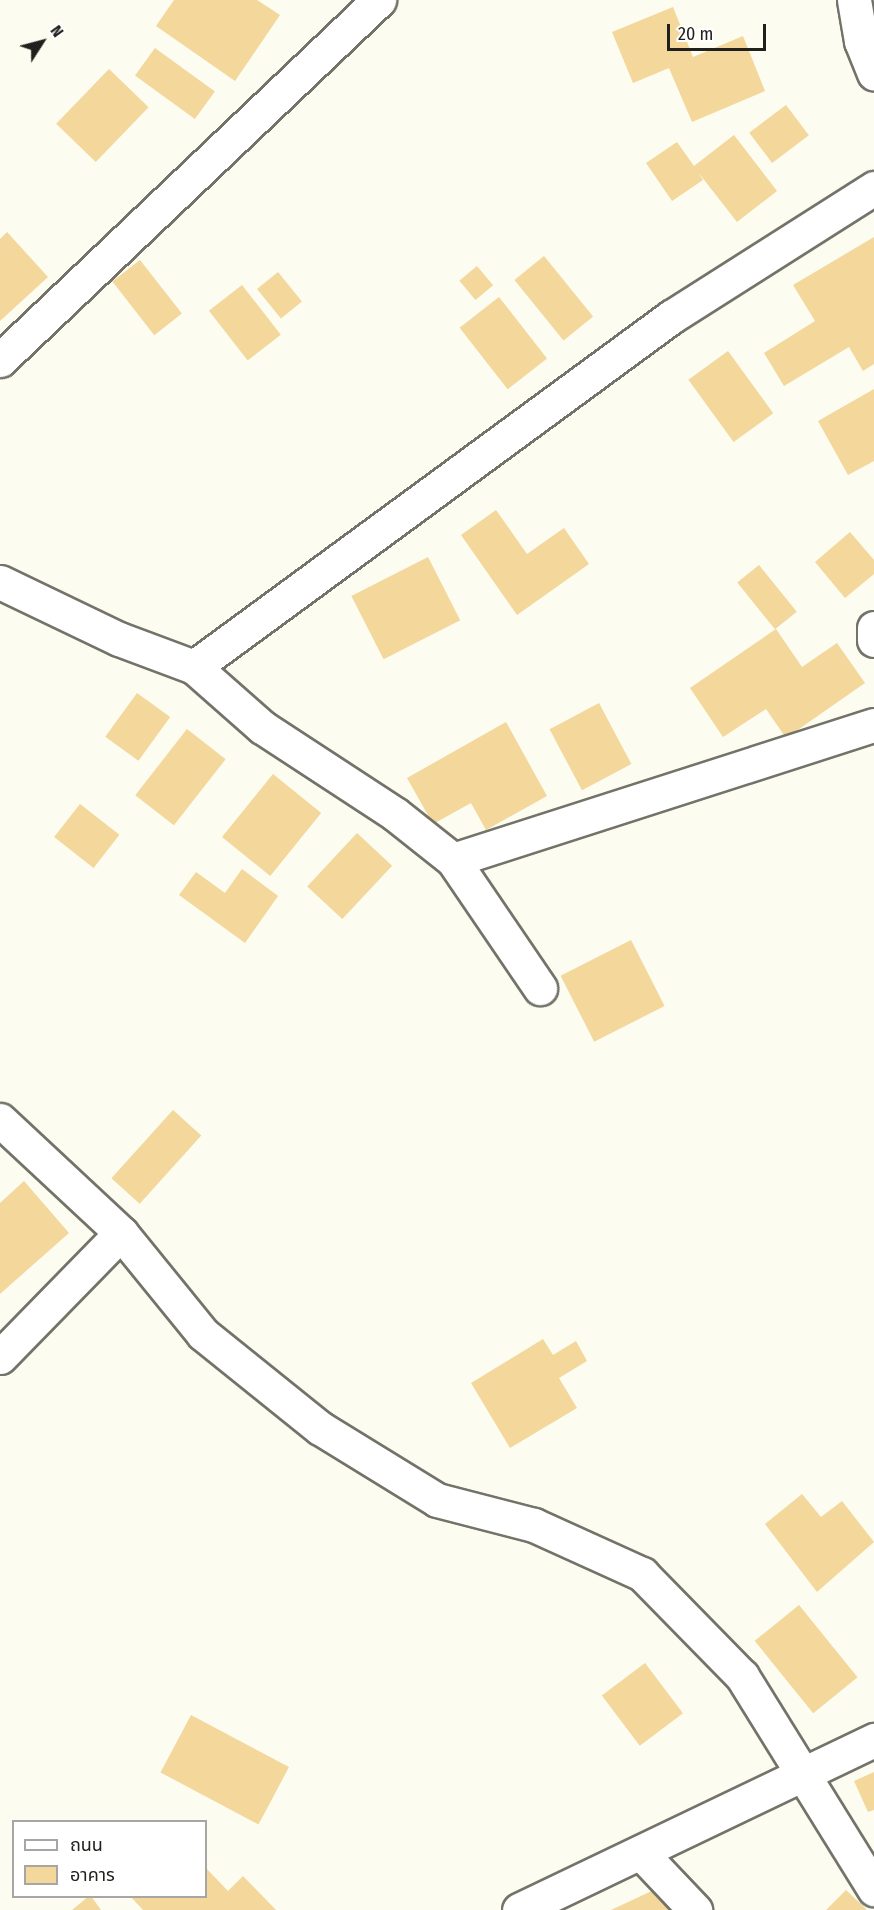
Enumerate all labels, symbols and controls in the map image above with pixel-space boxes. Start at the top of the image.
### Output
north arrow [12,12,72,72]
scale bar [670,12,769,50]
text: N [46,22,67,41]
text: 20 m [678,23,713,45]
legend [12,1820,207,1898]
text: ถนน [70,1834,103,1856]
text: อาคาร [70,1864,115,1886]

